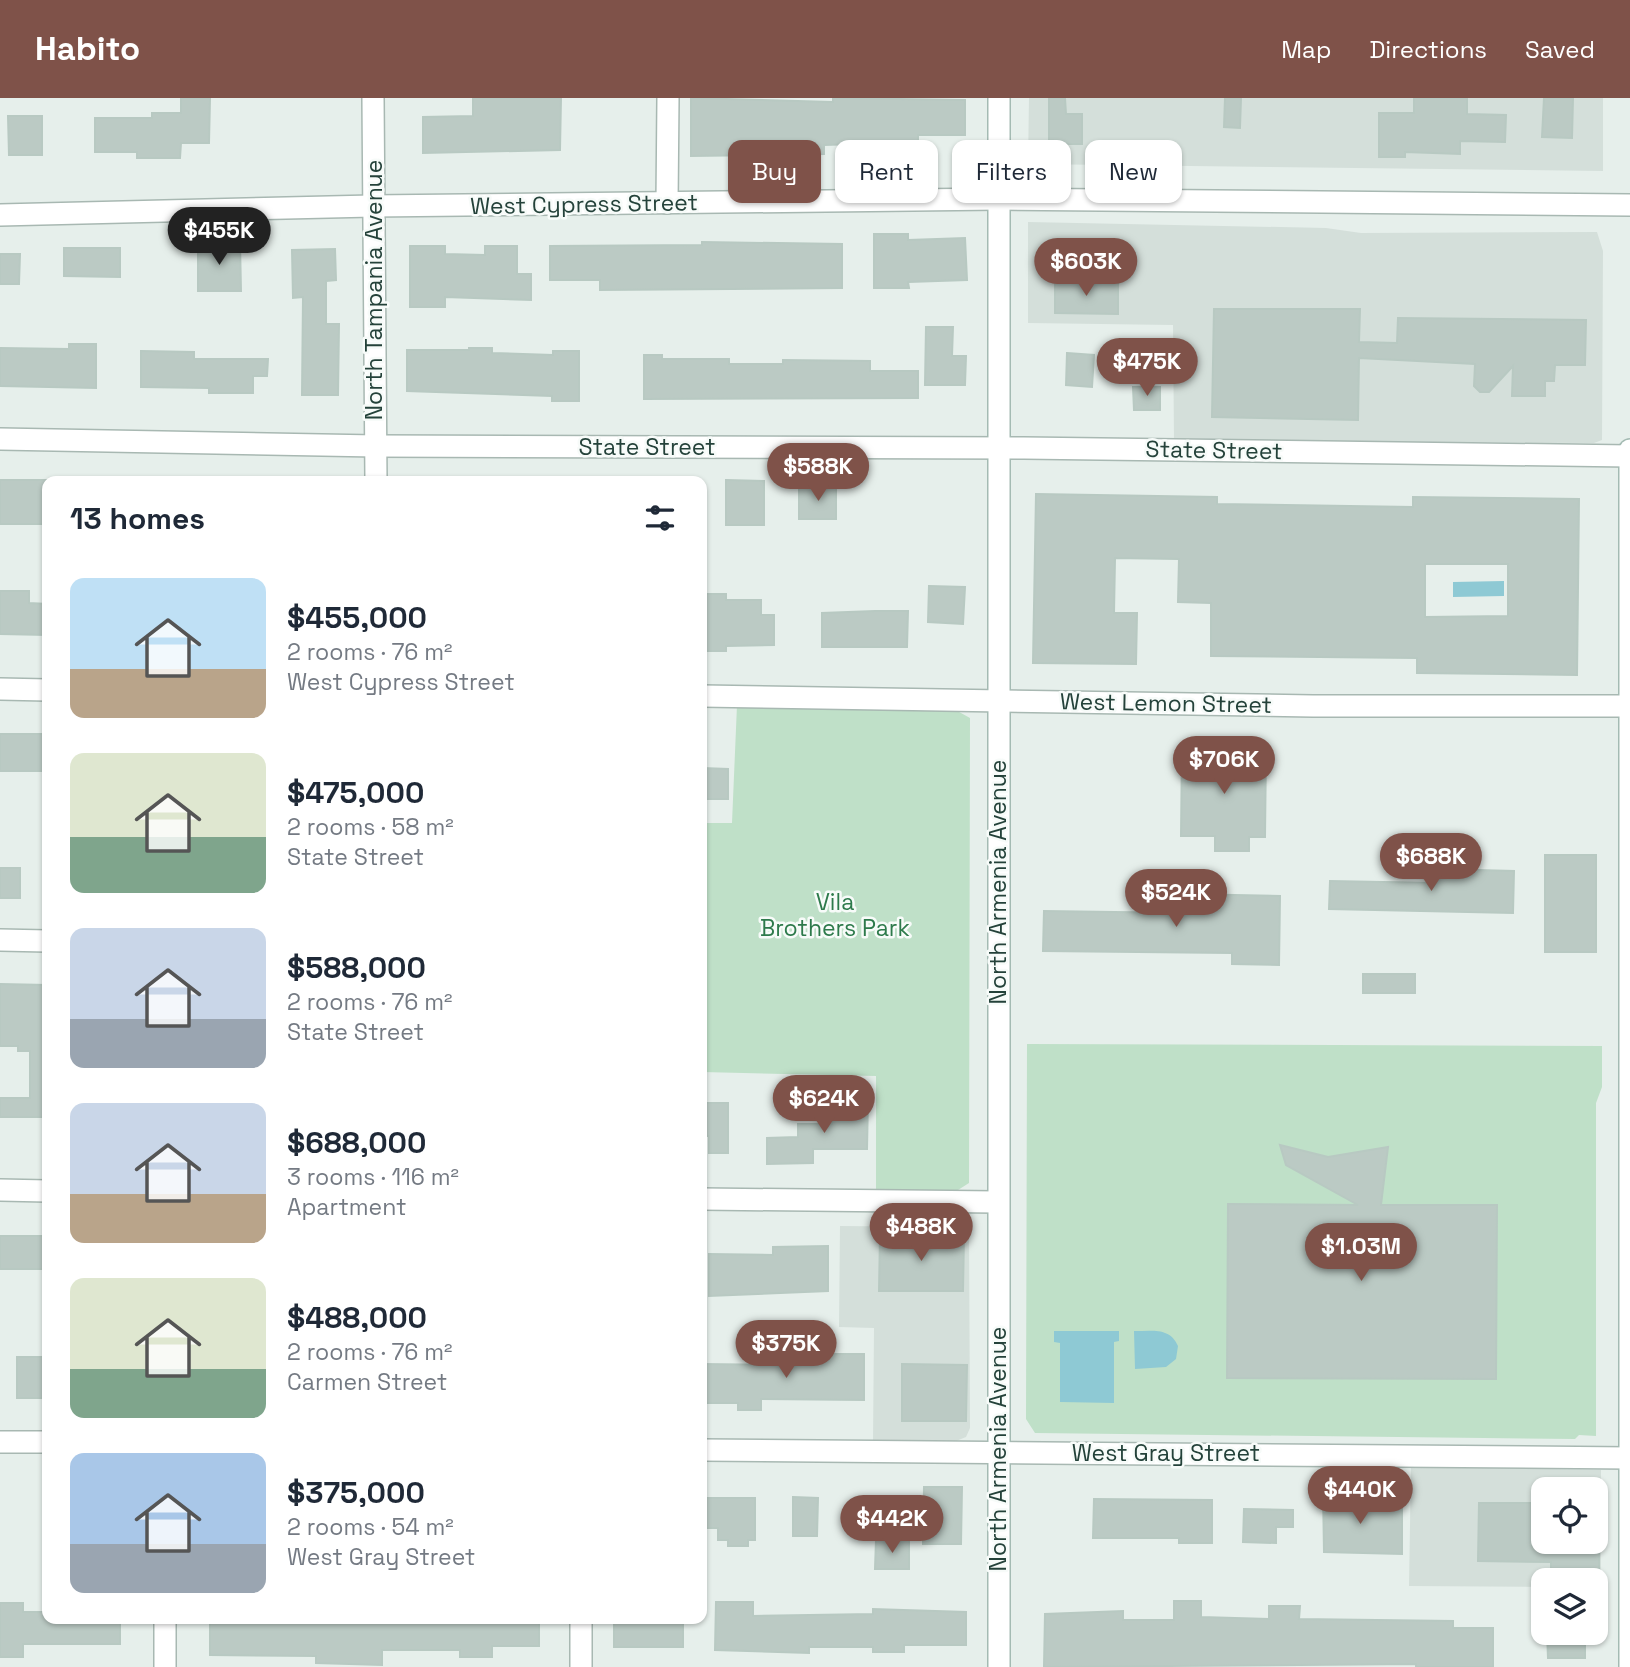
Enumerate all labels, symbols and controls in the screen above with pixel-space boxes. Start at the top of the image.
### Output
text: Habito [35,28,140,70]
text: Map [1281,34,1331,65]
text: Directions [1369,34,1487,65]
text: Saved [1525,34,1595,65]
chip: Buy [728,140,821,203]
chip: Rent [835,140,938,203]
chip: Filters [952,140,1071,203]
chip: New [1085,140,1182,203]
street label: North Tampania Avenue [359,160,389,420]
street label: West Cypress Street [470,187,698,221]
pin: $455K [170,208,268,267]
text: $455K [184,215,254,245]
pin: $603K [1037,238,1135,298]
text: $603K [1050,246,1122,276]
pin: $475K [1098,338,1196,398]
text: $475K [1113,346,1181,376]
street label: State Street [578,432,716,462]
street label: State Street [1145,434,1283,466]
pin: $588K [769,444,867,503]
text: $588K [783,451,853,481]
text: 13 homes [70,499,205,538]
icon: filters [641,499,679,537]
text: $455,000 [287,598,427,637]
icon: home [126,606,210,690]
text: 2 rooms · 76 m² [287,637,452,667]
text: West Cypress Street [287,667,515,697]
street label: West Lemon Street [1060,686,1272,720]
pin: $706K [1175,736,1273,796]
text: $706K [1189,744,1259,774]
street label: North Armenia Avenue [983,760,1013,1004]
text: $475,000 [287,773,424,812]
icon: home [126,781,210,865]
text: 2 rooms · 58 m² [287,812,454,842]
pin: $688K [1382,834,1480,893]
text: $688K [1396,841,1466,871]
text: State Street [287,842,424,872]
pin: $524K [1127,870,1225,929]
text: $524K [1141,877,1211,907]
park label: Vila Brothers Park [760,887,910,943]
text: $588,000 [287,948,426,987]
icon: home [126,956,210,1040]
text: 2 rooms · 76 m² [287,987,452,1017]
text: State Street [287,1017,424,1047]
pin: $624K [775,1076,873,1135]
text: $624K [789,1083,859,1113]
text: $688,000 [287,1123,427,1162]
icon: home [126,1131,210,1215]
text: 3 rooms · 116 m² [287,1162,459,1192]
text: Apartment [287,1192,407,1222]
pin: $488K [872,1204,970,1263]
text: $488K [886,1211,956,1241]
pin: $1.03M [1304,1224,1418,1283]
text: $1.03M [1321,1231,1401,1261]
text: $488,000 [287,1298,427,1337]
icon: home [126,1306,210,1390]
pin: $375K [737,1320,835,1380]
street label: North Armenia Avenue [983,1327,1013,1571]
text: $375K [752,1328,820,1358]
text: 2 rooms · 76 m² [287,1337,452,1367]
text: Carmen Street [287,1367,447,1397]
street label: West Gray Street [1072,1438,1260,1468]
pin: $440K [1311,1466,1409,1526]
text: $375,000 [287,1473,425,1512]
text: $440K [1324,1474,1396,1504]
map controls [1531,1477,1608,1645]
button: locate [1531,1477,1608,1554]
icon: home [126,1481,210,1565]
pin: $442K [843,1496,941,1555]
text: $442K [856,1503,928,1533]
text: 2 rooms · 54 m² [287,1512,454,1542]
text: West Gray Street [287,1542,475,1572]
button: layers [1531,1568,1608,1645]

